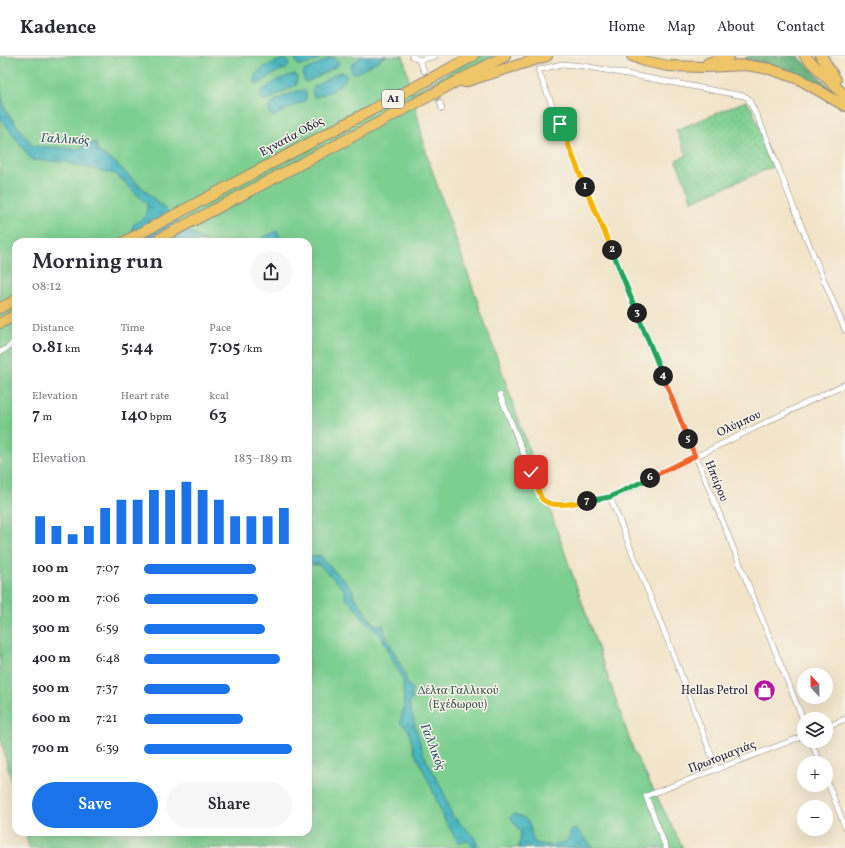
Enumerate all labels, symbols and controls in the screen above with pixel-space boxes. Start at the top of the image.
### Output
text: Kadence [20,15,96,41]
text: Home [608,18,645,37]
text: Map [667,18,695,37]
text: About [717,18,755,37]
text: Contact [777,18,825,37]
road number: Α1 [382,90,404,108]
pin [543,107,577,141]
street label: Εγνατία Οδός [257,113,327,161]
icon: arrive [549,113,571,135]
water label: Γαλλικός [40,130,91,150]
pin: 1 [575,177,595,197]
text: 1 [583,179,587,194]
pin: 2 [602,240,622,260]
text: 2 [609,242,615,257]
text: Morning run [32,247,163,278]
button: share [250,251,292,293]
text: 08:12 [32,278,62,296]
pin: 3 [627,303,647,323]
text: 3 [634,305,640,320]
text: Distance [32,321,74,336]
text: Time [121,321,145,336]
text: Pace [209,321,231,336]
text: 0.81 [32,336,63,359]
text: 5:44 [121,336,154,359]
text: 7:05 [209,336,240,359]
text: km [63,342,81,357]
text: /km [240,342,262,357]
pin: 4 [653,366,673,386]
text: 4 [660,368,666,383]
text: Elevation [32,389,78,404]
text: Heart rate [121,389,169,404]
text: kcal [209,389,229,404]
text: 7 [32,404,40,427]
text: 140 [121,404,148,427]
text: 63 [209,404,227,427]
street label: Ολύμπου [714,407,764,441]
text: m [40,410,52,425]
text: bpm [148,410,172,425]
pin: 5 [678,429,698,449]
text: 5 [685,431,691,446]
text: Elevation [32,450,86,468]
text: 183–189 m [234,450,292,468]
pin [514,455,548,489]
street label: Ηπείρου [701,458,732,504]
icon: check [520,461,542,483]
pin: 6 [640,468,660,488]
text: 6 [647,470,653,485]
pin: 7 [577,491,597,511]
text: 7 [584,493,590,508]
text: 100 m [32,560,69,578]
text: 7:07 [96,560,120,578]
text: 200 m [32,590,70,608]
text: 7:06 [96,590,120,608]
text: 300 m [32,620,70,638]
text: 6:59 [96,620,118,638]
text: 400 m [32,650,71,668]
text: 6:48 [96,650,120,668]
north arrow [797,668,833,704]
map controls [797,668,833,836]
shop icon: Hellas Petrol [751,678,777,704]
text: 500 m [32,680,69,698]
text: 7:37 [96,680,118,698]
park label: Δέλτα Γαλλικού (Εχέδωρου) [417,683,499,713]
place label: Hellas Petrol [681,683,748,699]
text: 600 m [32,710,70,728]
text: 7:21 [96,710,117,728]
button: layers [797,712,833,748]
water label: Γαλλικός [415,721,449,774]
street label: Πρωτομαγιάς [686,737,758,777]
text: 700 m [32,740,69,758]
text: 6:39 [96,740,119,758]
button: + [797,756,833,792]
button: Save [32,782,158,828]
button: Share [166,782,292,828]
button: − [797,800,833,836]

